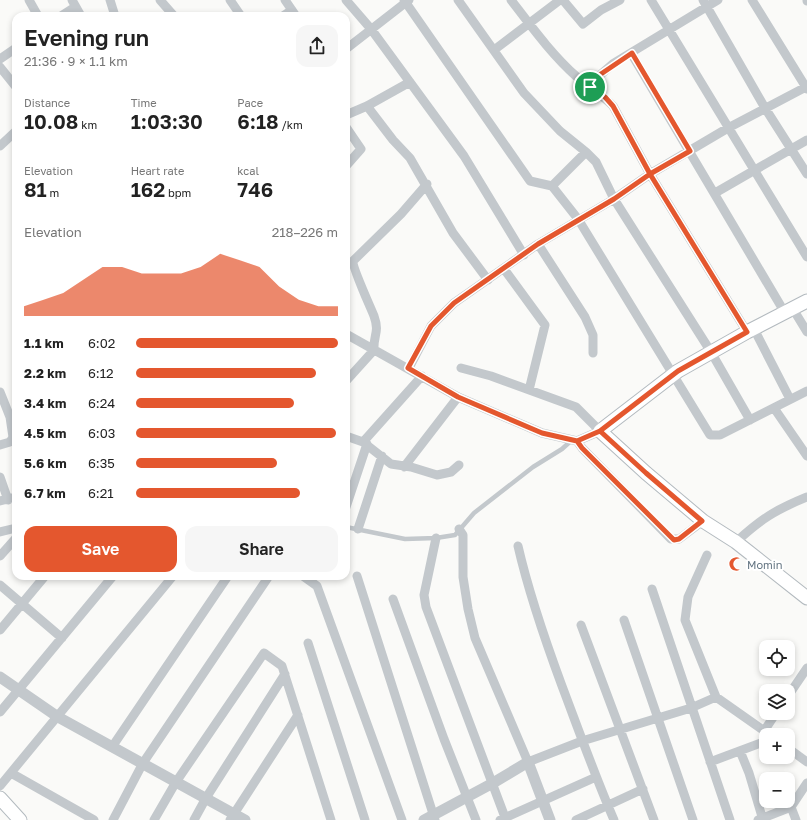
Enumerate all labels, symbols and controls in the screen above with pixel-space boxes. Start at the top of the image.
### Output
text: Evening run [24,24,149,51]
button: share [296,25,338,67]
text: 21:36 · 9 × 1.1 km [24,53,128,69]
pin [573,70,607,104]
icon: arrive [579,76,601,98]
text: Distance [24,96,70,109]
text: Time [131,96,157,109]
text: Pace [237,96,263,109]
text: 10.08 [24,109,78,133]
text: 1:03:30 [131,109,203,133]
text: 6:18 [237,109,279,133]
text: km [78,118,97,131]
text: /km [279,118,303,131]
text: Elevation [24,164,73,177]
text: Heart rate [131,164,184,177]
text: kcal [237,164,259,177]
text: 81 [24,177,47,201]
text: 162 [131,177,165,201]
text: 746 [237,177,273,201]
text: m [47,186,59,199]
text: bpm [165,186,191,199]
text: Elevation [24,224,82,240]
text: 218–226 m [272,224,338,240]
text: 1.1 km [24,335,64,351]
text: 6:02 [88,335,115,351]
text: 2.2 km [24,365,66,381]
text: 6:12 [88,365,114,381]
text: 3.4 km [24,395,66,411]
text: 6:24 [88,395,115,411]
text: 4.5 km [24,425,66,441]
text: 6:03 [88,425,115,441]
text: 5.6 km [24,455,67,471]
text: 6:35 [88,455,115,471]
text: 6.7 km [24,485,66,501]
text: 6:21 [88,485,114,501]
button: Save [24,526,177,572]
button: Share [185,526,338,572]
mosque icon: Momin [728,556,744,572]
place label: Momin [747,558,783,571]
map controls [759,640,795,808]
button: locate [759,640,795,676]
button: layers [759,684,795,720]
button: + [759,728,795,764]
button: − [759,772,795,808]

